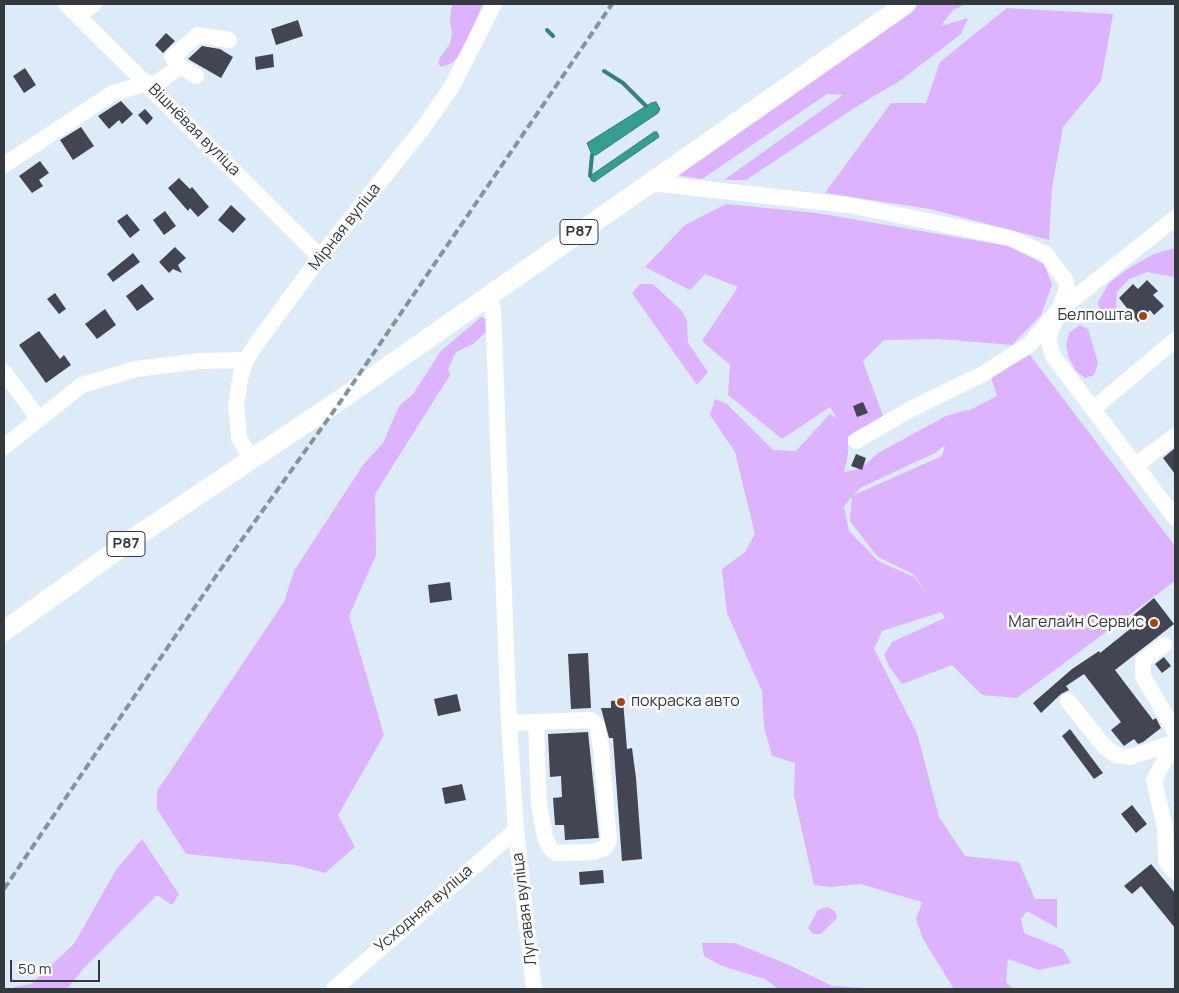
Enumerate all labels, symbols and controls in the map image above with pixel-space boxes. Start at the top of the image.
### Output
street label: Вішнёвая вуліца [144,80,244,180]
street label: Мірная вуліца [305,180,385,274]
road number: Р87 [560,220,598,244]
place label: Белпошта [1057,306,1133,326]
marker: Белпошта [1137,310,1149,322]
road number: Р87 [107,532,145,556]
place label: Магелайн Сервис [1008,613,1144,633]
marker: Магелайн Сервис [1148,617,1160,629]
place label: покраска авто [631,692,740,712]
marker: покраска авто [615,696,627,708]
street label: Лугавая вуліца [509,851,541,967]
street label: Усходняя вуліца [371,861,477,957]
scale bar [12,950,102,982]
text: 50 m [18,958,52,979]

